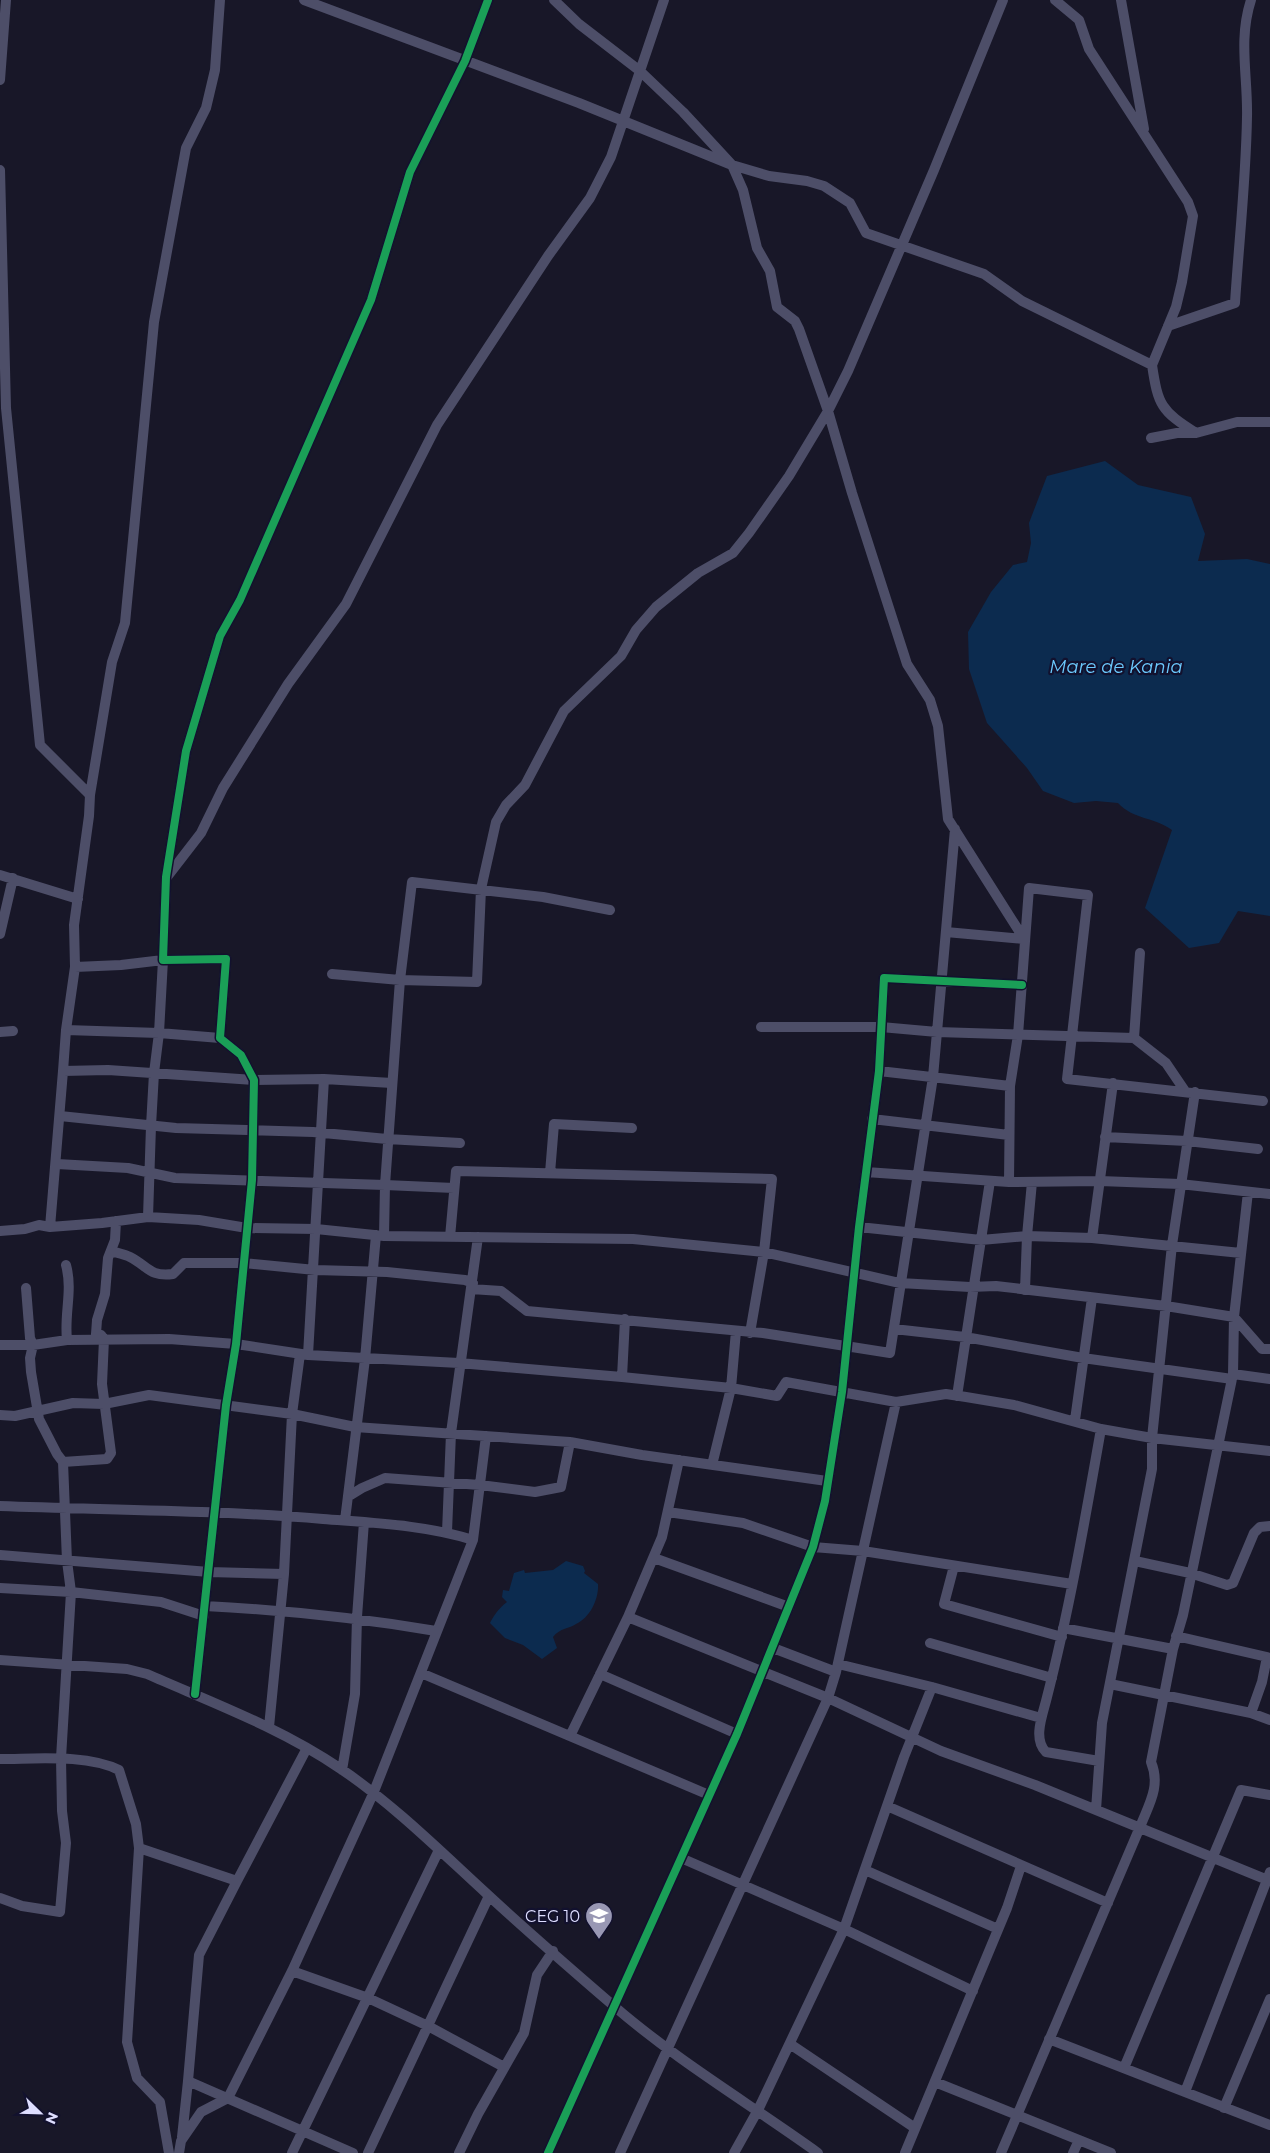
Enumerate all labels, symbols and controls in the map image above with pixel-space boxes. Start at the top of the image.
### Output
water label: Mare de Kania [1049,656,1183,678]
school or university icon: CEG 10 [584,1901,614,1940]
place label: CEG 10 [525,1907,580,1926]
north arrow [15,2088,65,2138]
text: N [41,2109,62,2127]

